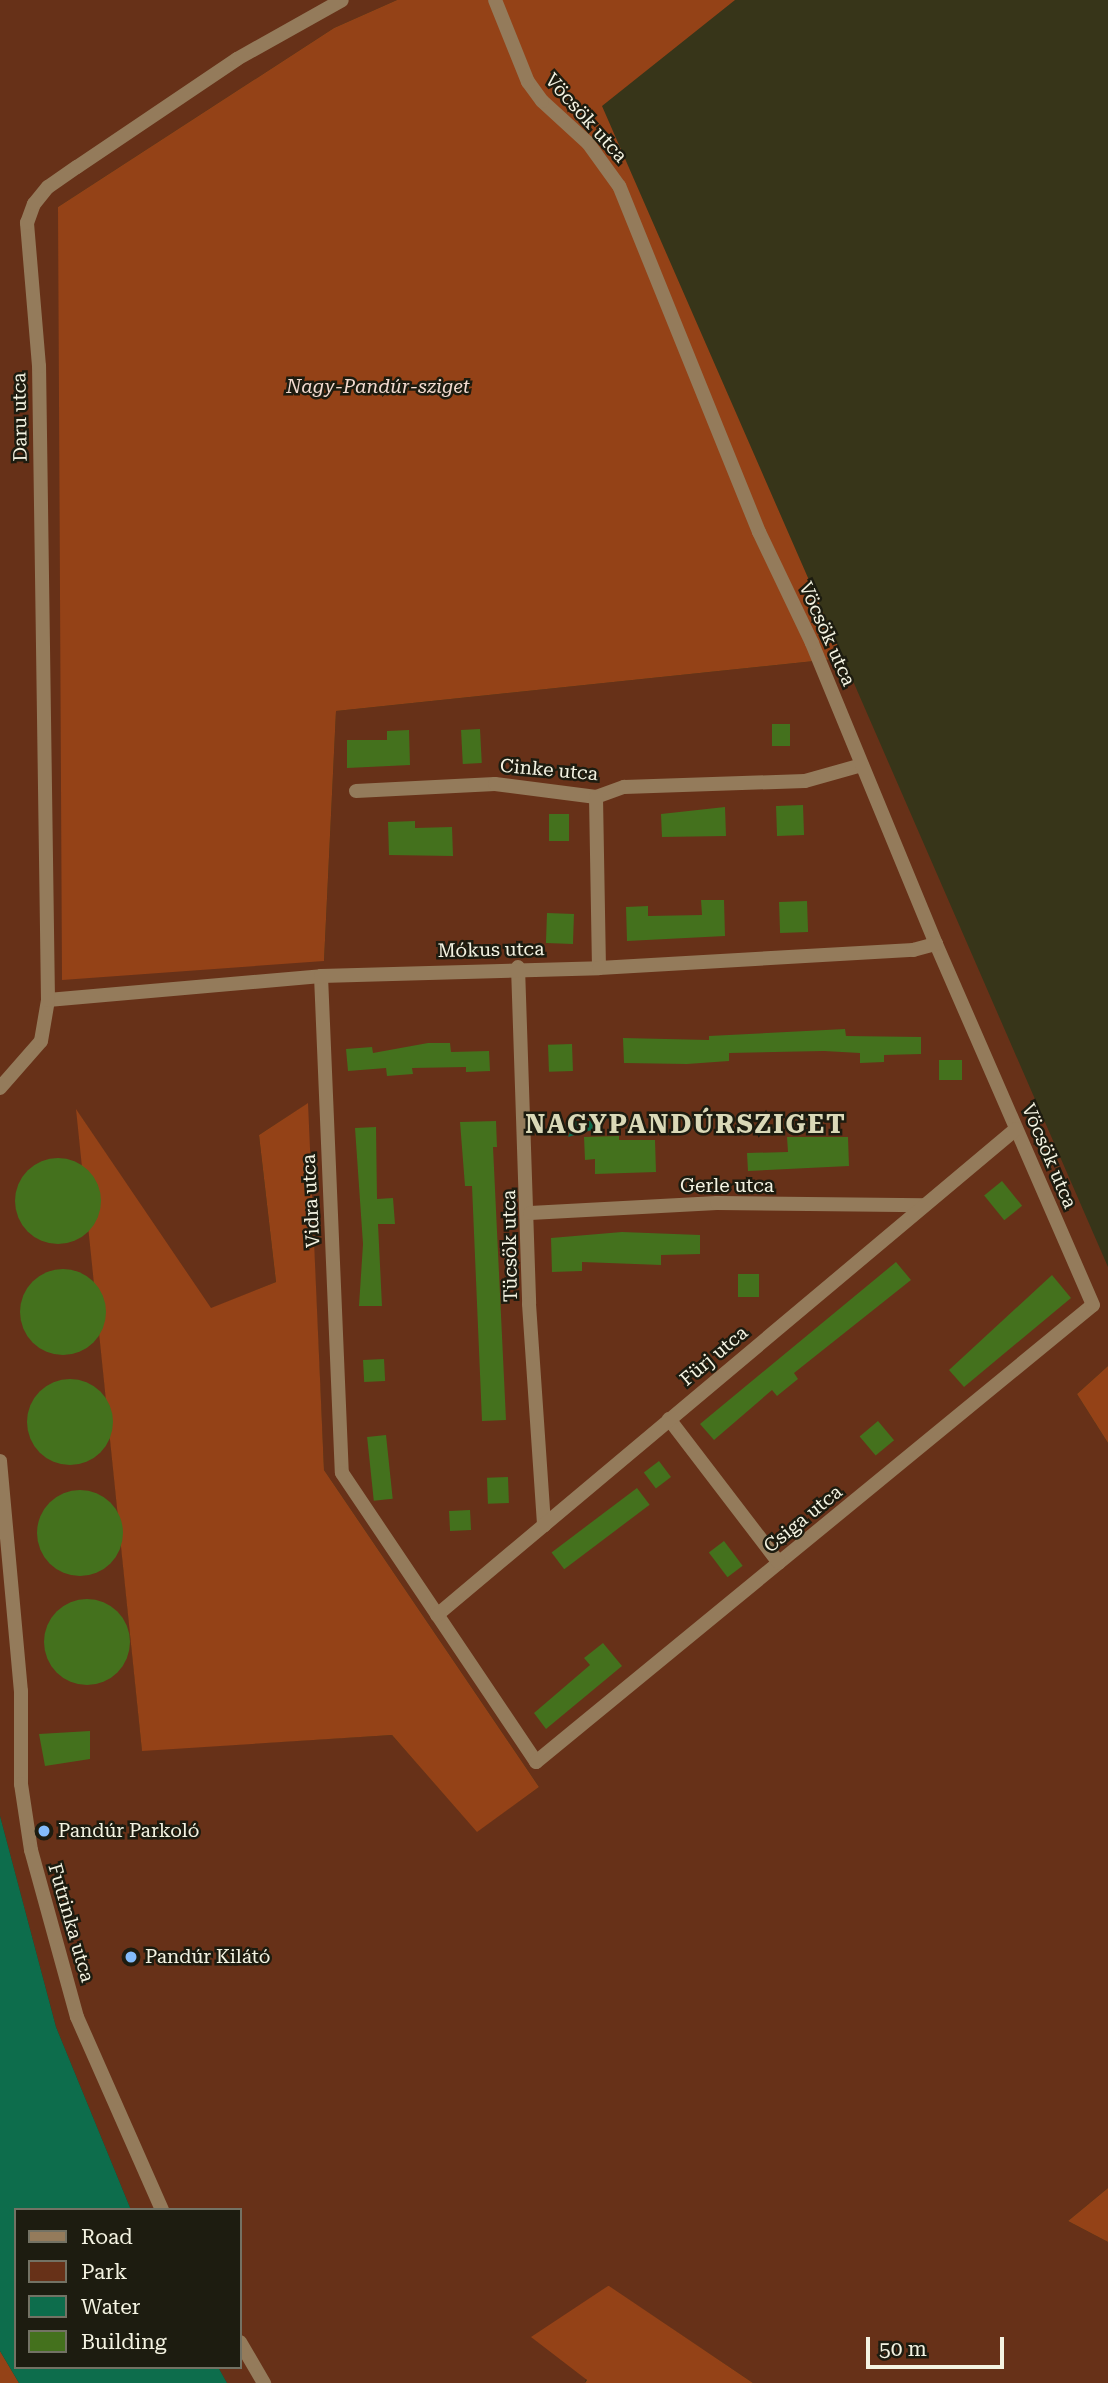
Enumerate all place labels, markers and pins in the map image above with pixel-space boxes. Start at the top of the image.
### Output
place label: Pandúr Parkoló [58,1820,199,1842]
marker: Pandúr Parkoló [36,1823,52,1839]
place label: Pandúr Kilátó [145,1946,270,1968]
marker: Pandúr Kilátó [123,1949,139,1965]

